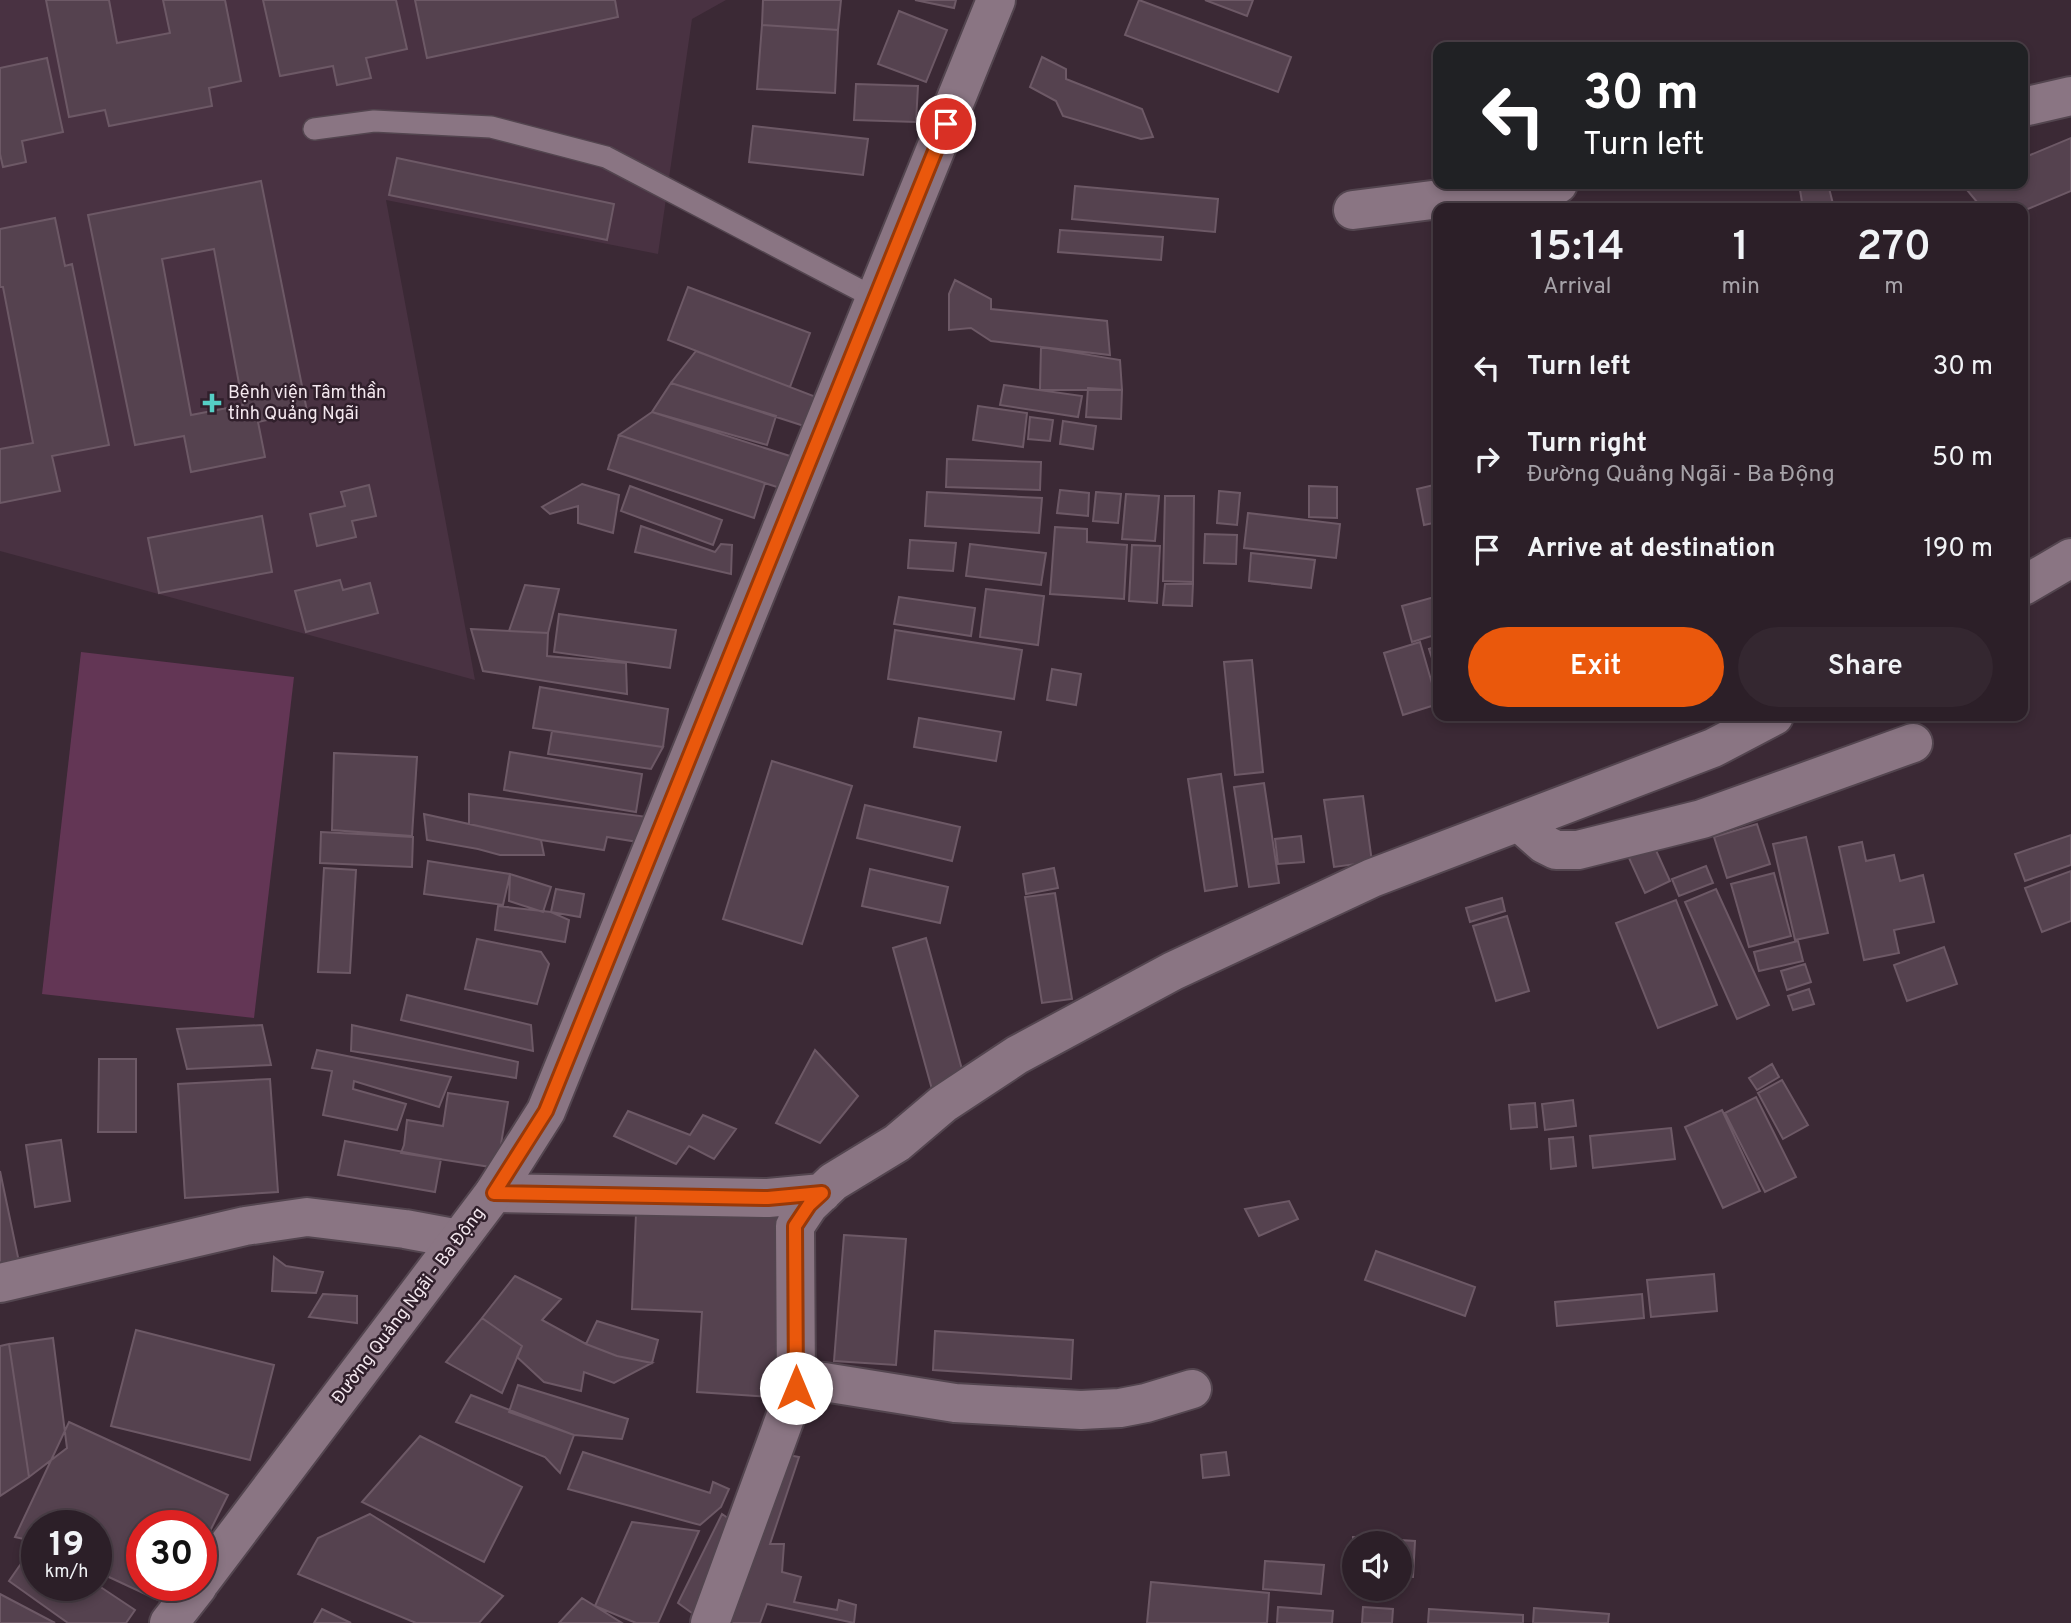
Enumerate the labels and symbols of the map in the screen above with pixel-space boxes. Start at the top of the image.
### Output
pin [916,94,976,154]
place label: Bệnh viện Tâm thần tỉnh Quảng Ngãi [228,381,386,426]
marker: Bệnh viện Tâm thần tỉnh Quảng Ngãi [202,393,222,413]
street label: Đường Quảng Ngãi - Ba Động [327,1203,491,1409]
position arrow [759,1351,833,1425]
speed limit sign: 30 [126,1510,217,1601]

